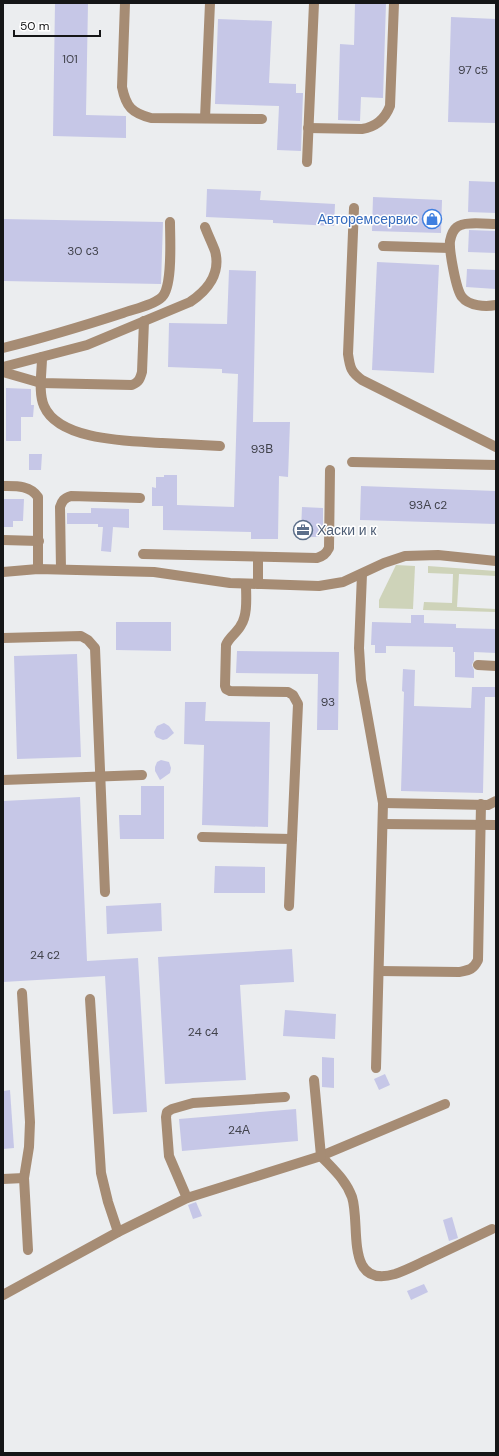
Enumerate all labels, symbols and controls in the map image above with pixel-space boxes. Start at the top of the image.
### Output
scale bar [14,12,100,38]
text: 50 m [20,18,49,34]
house number: 101 [62,51,78,67]
house number: 97 с5 [458,62,488,78]
shop icon: Авторемсервис [421,208,443,230]
place label: Авторемсервис [317,210,418,228]
house number: 30 с3 [67,243,99,259]
house number: 93В [251,441,273,457]
house number: 93А с2 [409,497,447,513]
office icon: Хаски и к [292,519,314,541]
place label: Хаски и к [317,521,377,539]
house number: 93 [321,694,335,710]
house number: 24 с2 [30,947,60,963]
house number: 24 с4 [188,1024,218,1040]
house number: 24А [228,1122,250,1138]

